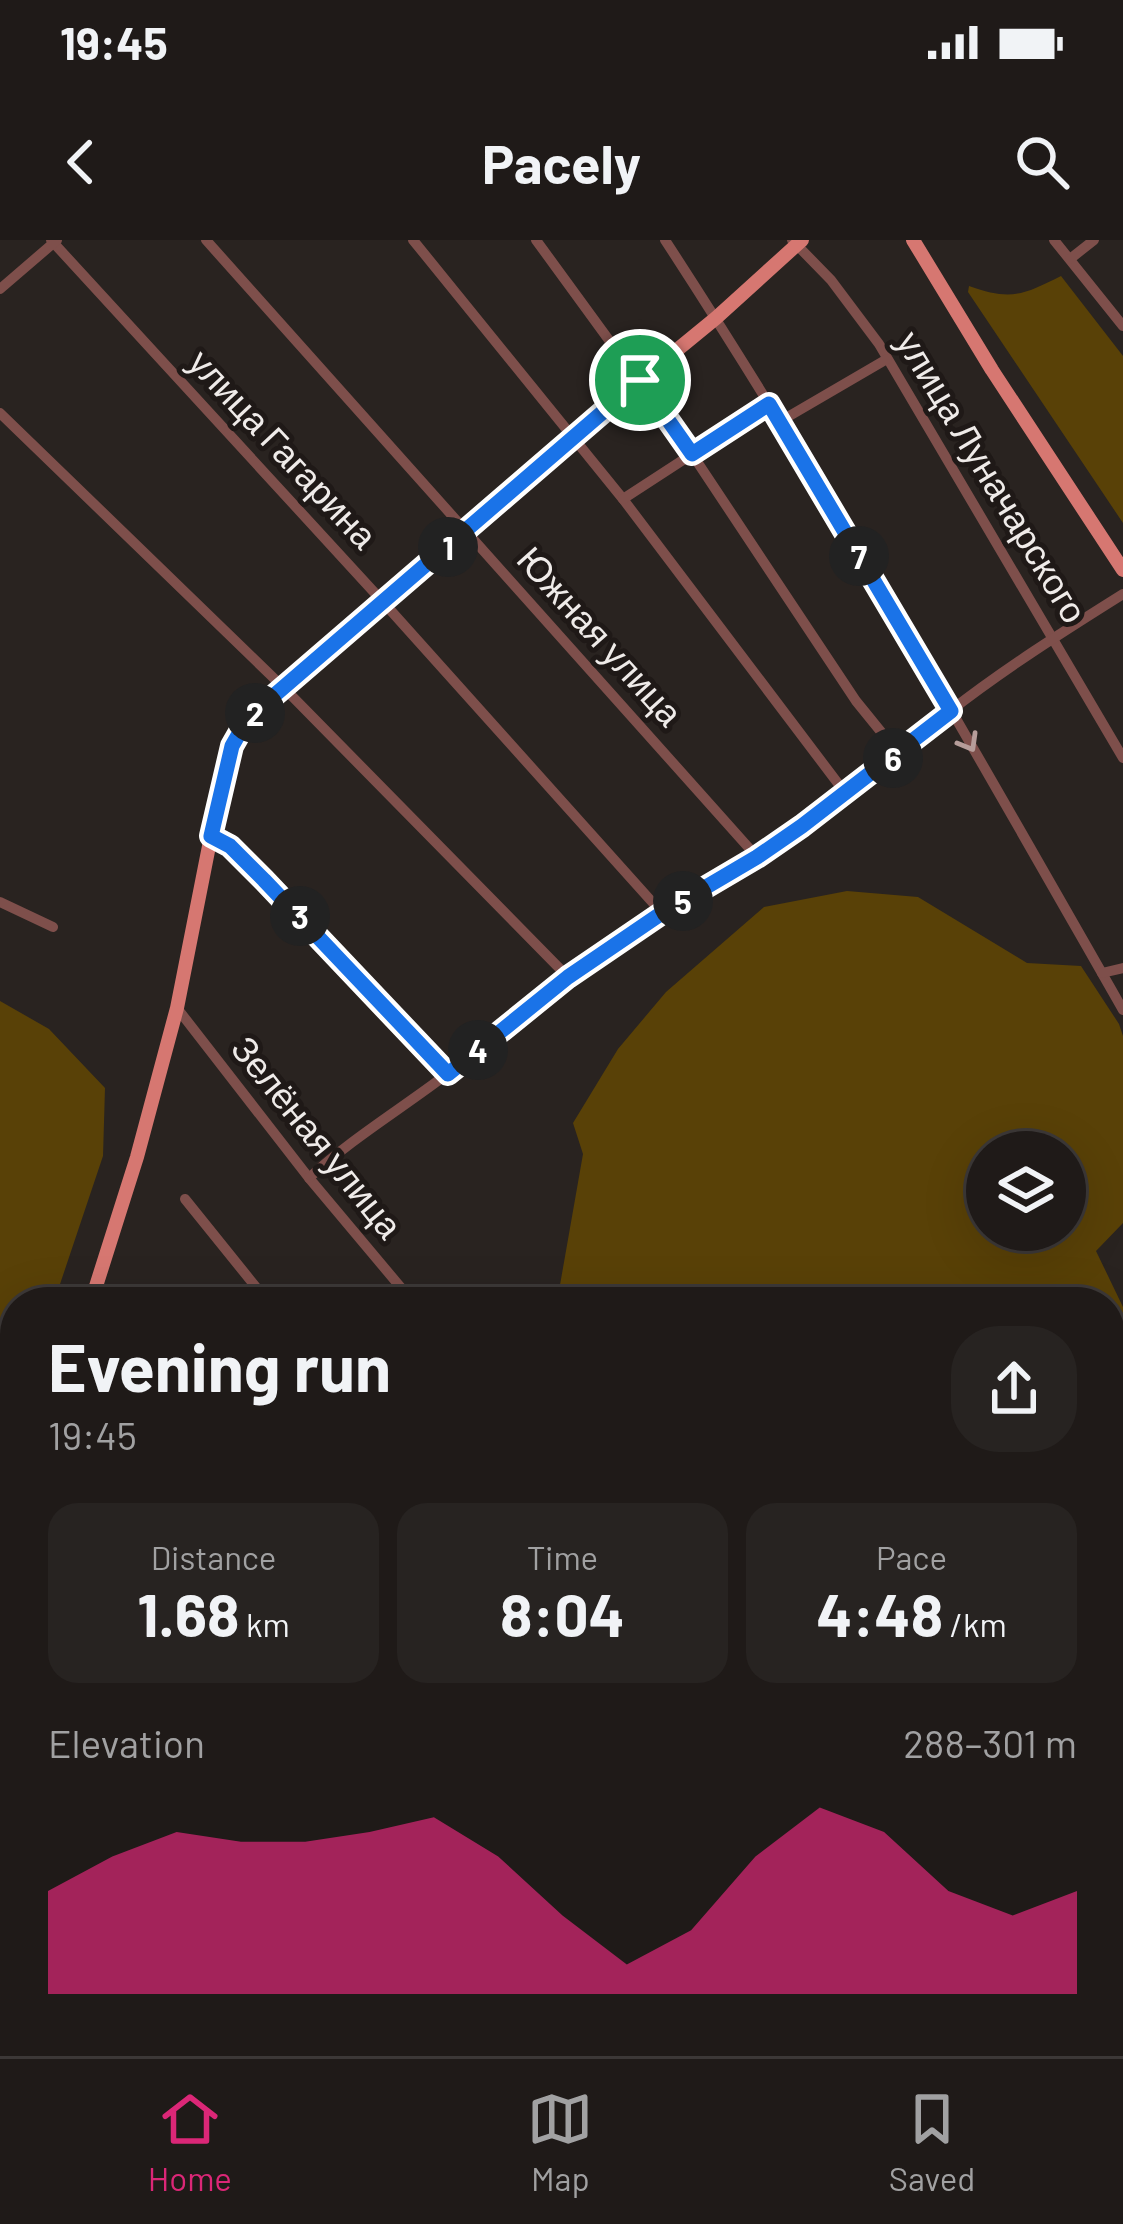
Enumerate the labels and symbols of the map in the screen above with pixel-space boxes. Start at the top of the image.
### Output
street label: улица Луначарского [888,323,1097,630]
pin [589,329,691,431]
street label: улица Гагарина [180,340,388,558]
pin: 1 [418,517,478,577]
pin: 7 [829,526,889,586]
street label: Южная улица [509,537,693,735]
pin: 2 [225,683,285,743]
pin: 6 [863,728,923,788]
one-way arrow [955,730,978,752]
pin: 5 [653,871,713,931]
pin: 3 [270,886,330,946]
pin: 4 [448,1020,508,1080]
street label: Зелёная улица [223,1026,413,1247]

